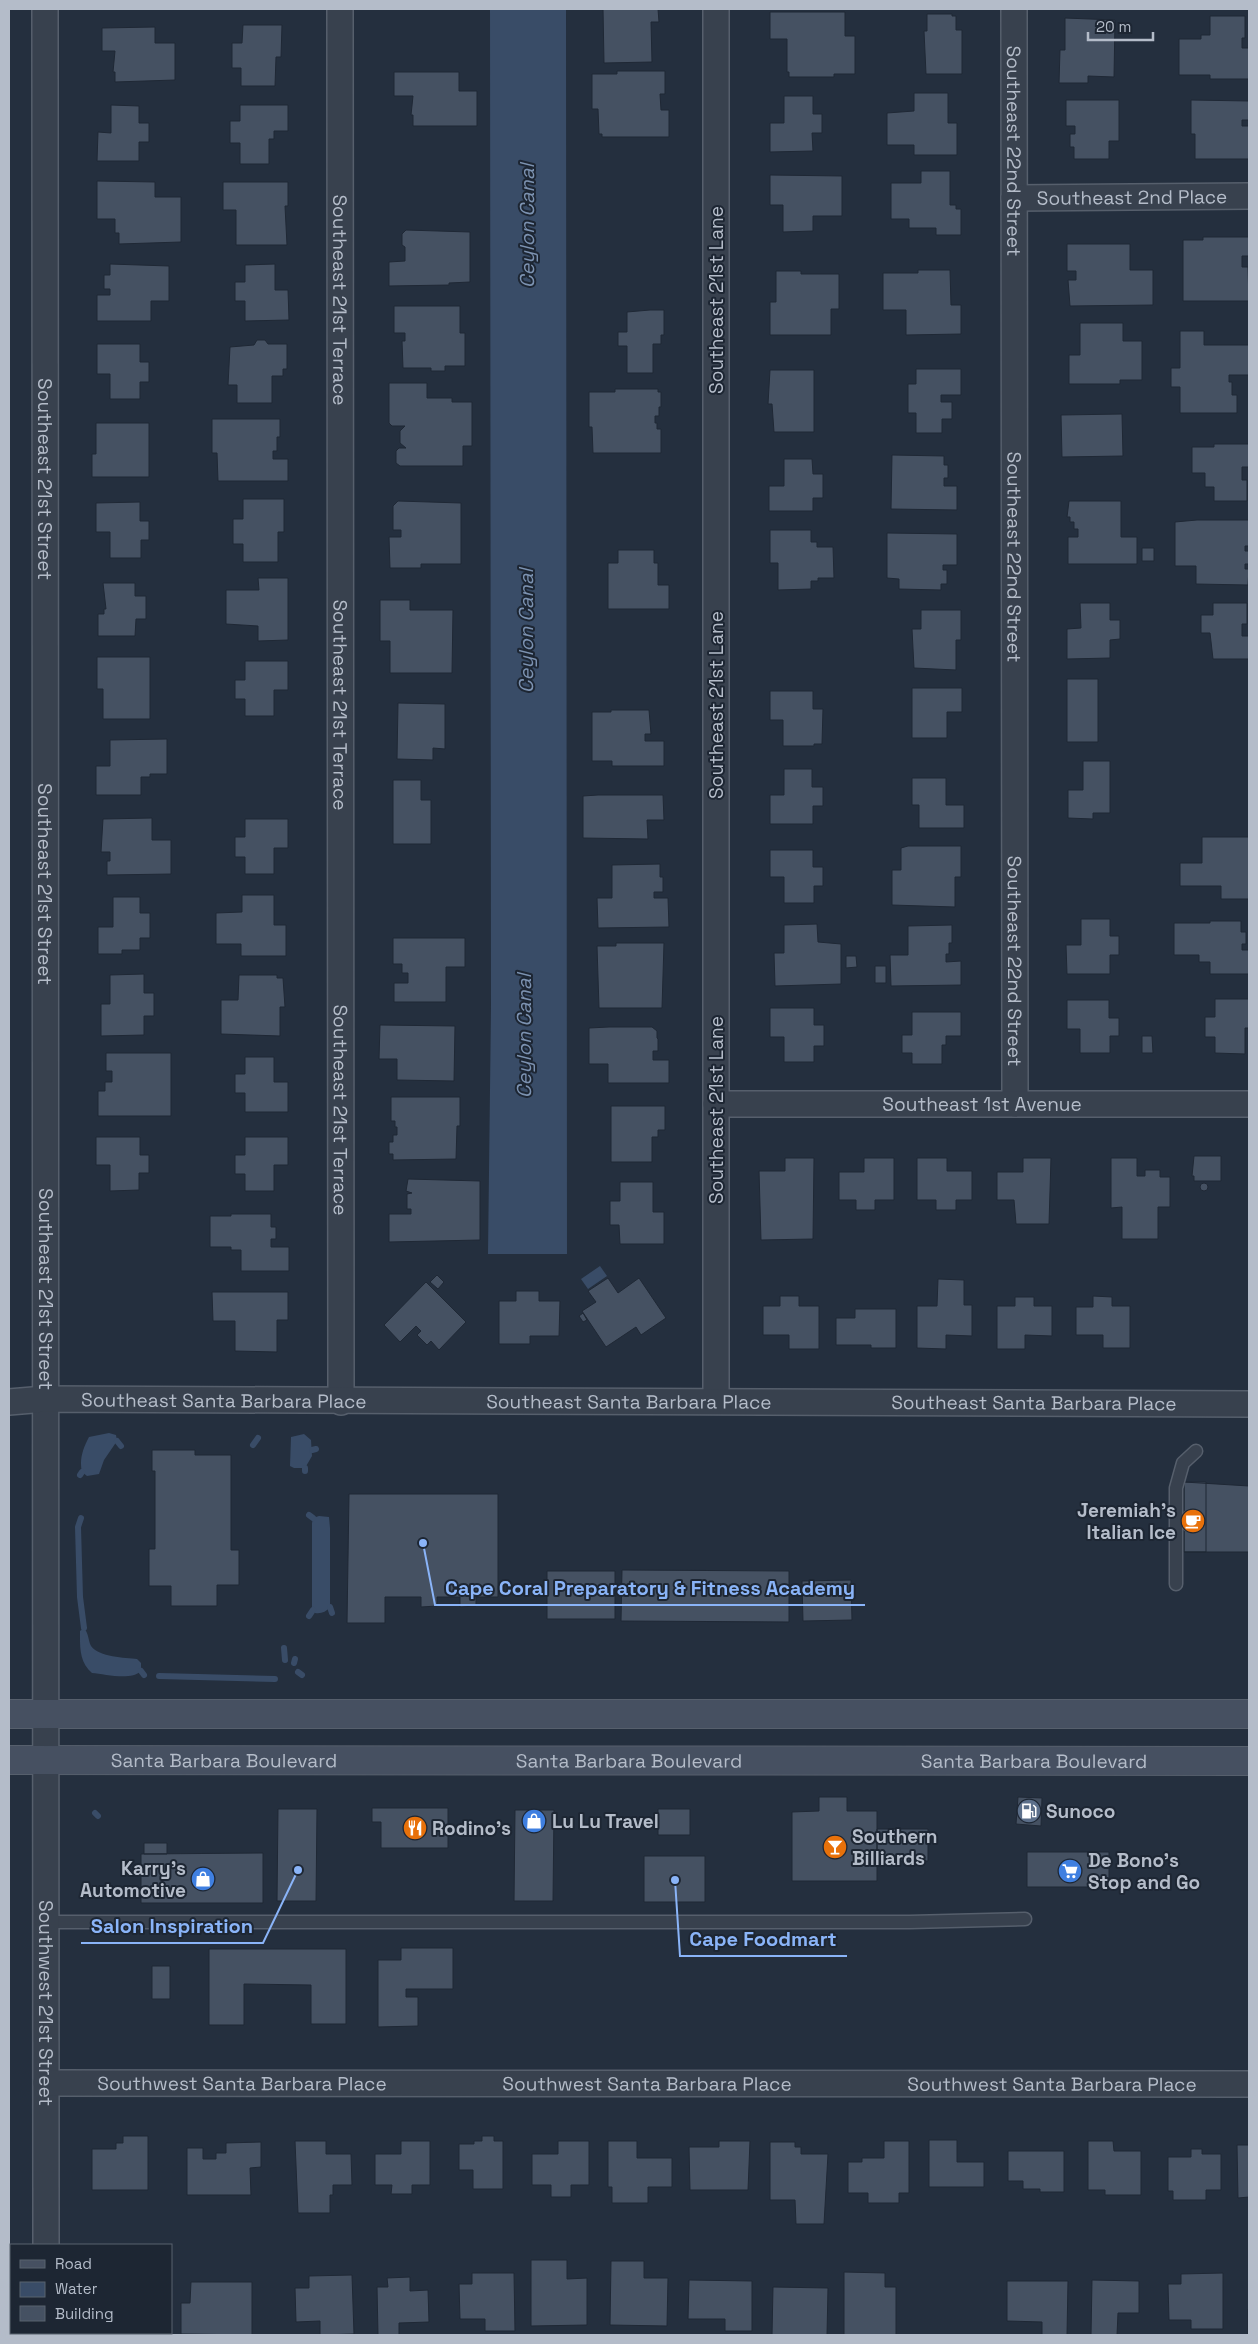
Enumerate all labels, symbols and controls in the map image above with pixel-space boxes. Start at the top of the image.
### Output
scale bar [1088,10,1153,42]
text: 20 m [1096,17,1131,36]
street label: Southeast 22nd Street [1001,46,1026,256]
water label: Ceylon Canal [514,162,540,288]
street label: Southeast 2nd Place [1037,184,1227,211]
street label: Southeast 21st Terrace [327,194,352,406]
street label: Southeast 21st Lane [704,206,729,394]
street label: Southeast 21st Street [32,378,57,580]
street label: Southeast 22nd Street [1001,452,1027,662]
water label: Ceylon Canal [513,567,539,693]
street label: Southeast 21st Terrace [327,599,353,811]
street label: Southeast 21st Lane [704,611,729,799]
street label: Southeast 21st Street [32,783,57,985]
street label: Southeast 22nd Street [1002,856,1027,1066]
water label: Ceylon Canal [511,972,537,1098]
street label: Southeast 21st Terrace [328,1004,353,1216]
street label: Southeast 21st Lane [704,1016,729,1204]
street label: Southeast 1st Avenue [882,1092,1082,1117]
street label: Southeast 21st Street [33,1188,58,1390]
street label: Southeast Santa Barbara Place [81,1387,367,1414]
street label: Southeast Santa Barbara Place [486,1389,772,1415]
street label: Southeast Santa Barbara Place [891,1390,1177,1416]
place label: Jeremiah's Italian Ice [1077,1498,1176,1545]
cafe icon: Jeremiah's Italian Ice [1180,1508,1206,1534]
callout: Cape Coral Preparatory & Fitness Academy [435,1570,865,1605]
text: Cape Coral Preparatory & Fitness Academy [445,1575,855,1601]
street label: Santa Barbara Boulevard [111,1748,337,1773]
street label: Santa Barbara Boulevard [516,1748,742,1774]
street label: Santa Barbara Boulevard [921,1749,1147,1774]
fuel station icon: Sunoco [1016,1798,1042,1824]
place label: Sunoco [1046,1799,1115,1824]
shop icon: Lu Lu Travel [521,1808,547,1834]
place label: Lu Lu Travel [552,1809,659,1834]
restaurant icon: Rodino's [402,1815,428,1841]
place label: Rodino's [432,1816,511,1841]
place label: Southern Billiards [852,1824,937,1871]
bar icon: Southern Billiards [822,1834,848,1860]
place label: De Bono's Stop and Go [1088,1848,1200,1895]
place label: Karry's Automotive [80,1856,186,1903]
supermarket icon: De Bono's Stop and Go [1057,1858,1083,1884]
shop icon: Karry's Automotive [190,1866,216,1892]
street label: Southwest 21st Street [33,1900,58,2106]
callout: Salon Inspiration [81,1908,263,1943]
text: Salon Inspiration [91,1913,253,1939]
callout: Cape Foodmart [680,1921,847,1956]
text: Cape Foodmart [689,1926,837,1952]
street label: Southwest Santa Barbara Place [97,2071,387,2096]
street label: Southwest Santa Barbara Place [502,2071,792,2097]
street label: Southwest Santa Barbara Place [907,2072,1197,2097]
legend [10,2244,172,2334]
text: Road [55,2254,92,2273]
text: Water [55,2279,98,2298]
text: Building [55,2304,114,2323]

